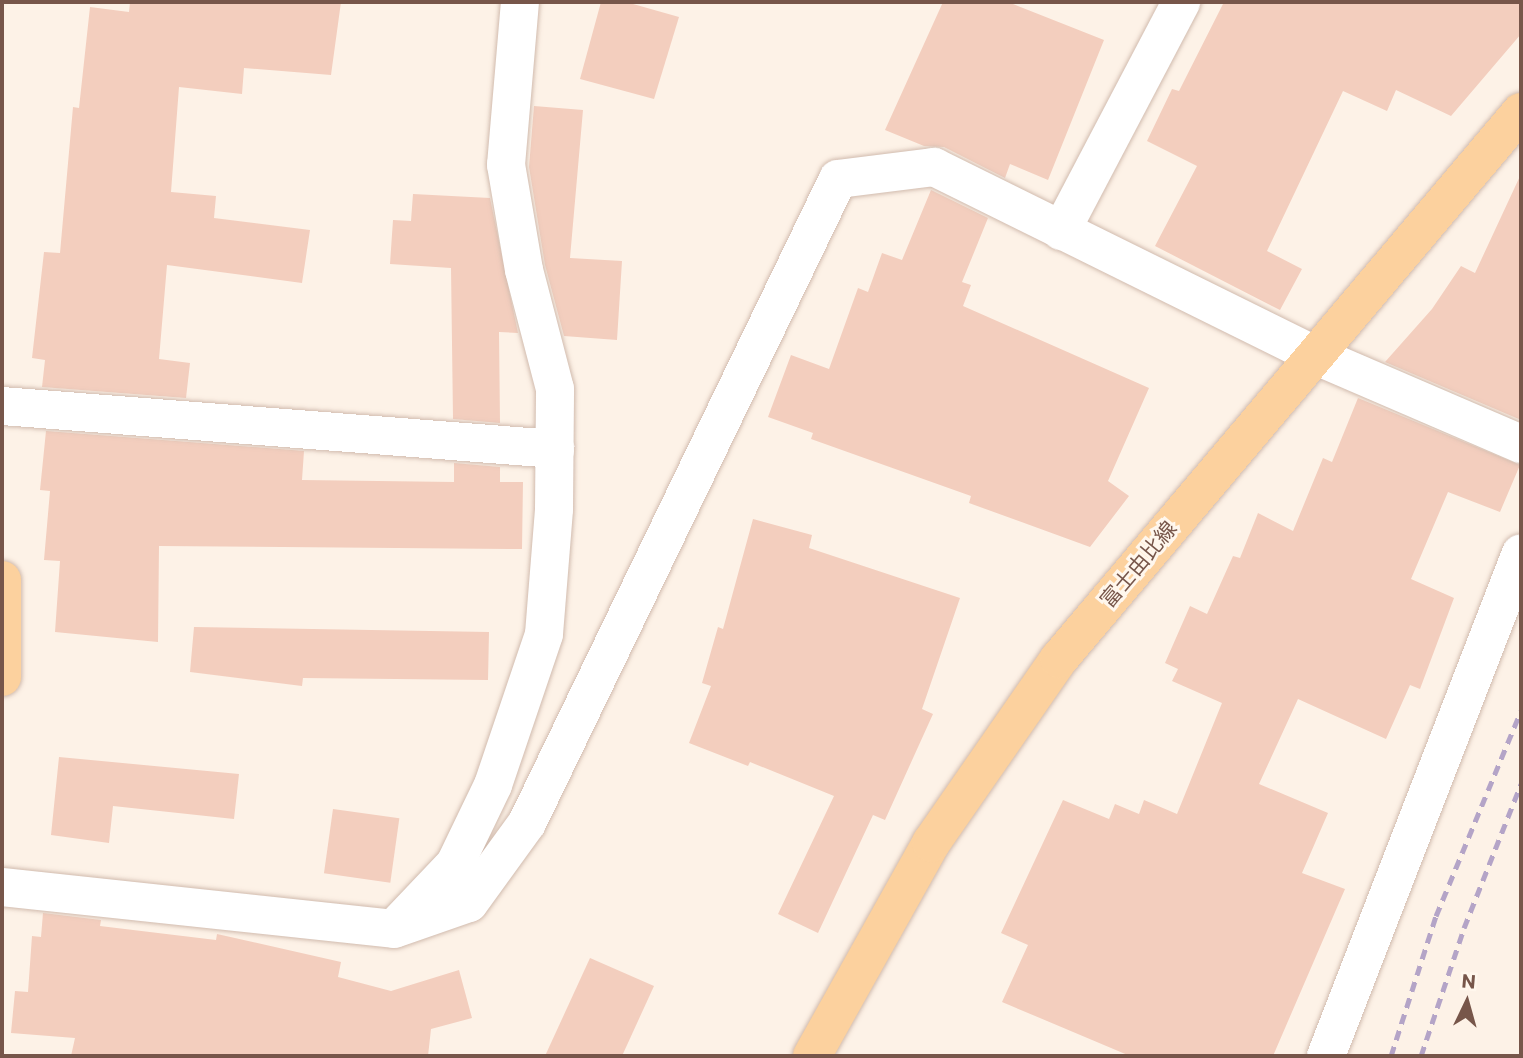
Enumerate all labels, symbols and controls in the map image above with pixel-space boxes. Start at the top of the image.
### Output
street label: 富士由比線 [1095,516,1181,612]
north arrow [1432,967,1502,1037]
text: N [1461,969,1477,993]

